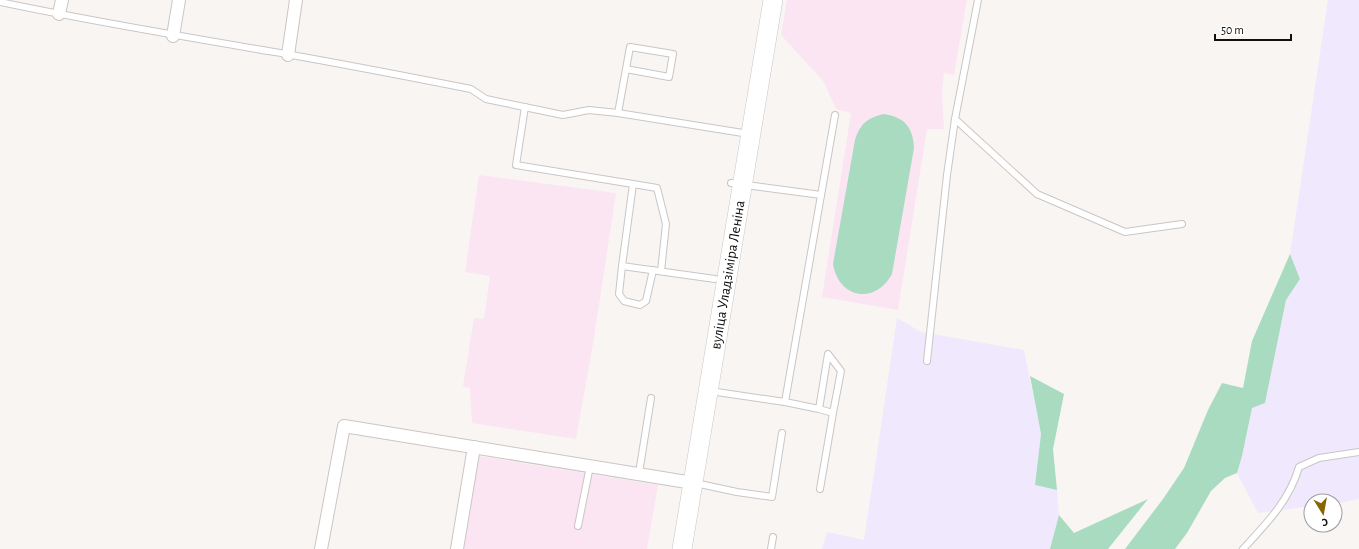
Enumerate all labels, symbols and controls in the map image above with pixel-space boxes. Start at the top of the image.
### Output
scale bar [1215,16,1291,42]
text: 50 m [1221,24,1244,36]
street label: вуліца Уладзіміра Леніна [708,199,747,350]
north arrow [1303,493,1343,533]
text: С [1321,516,1329,528]

